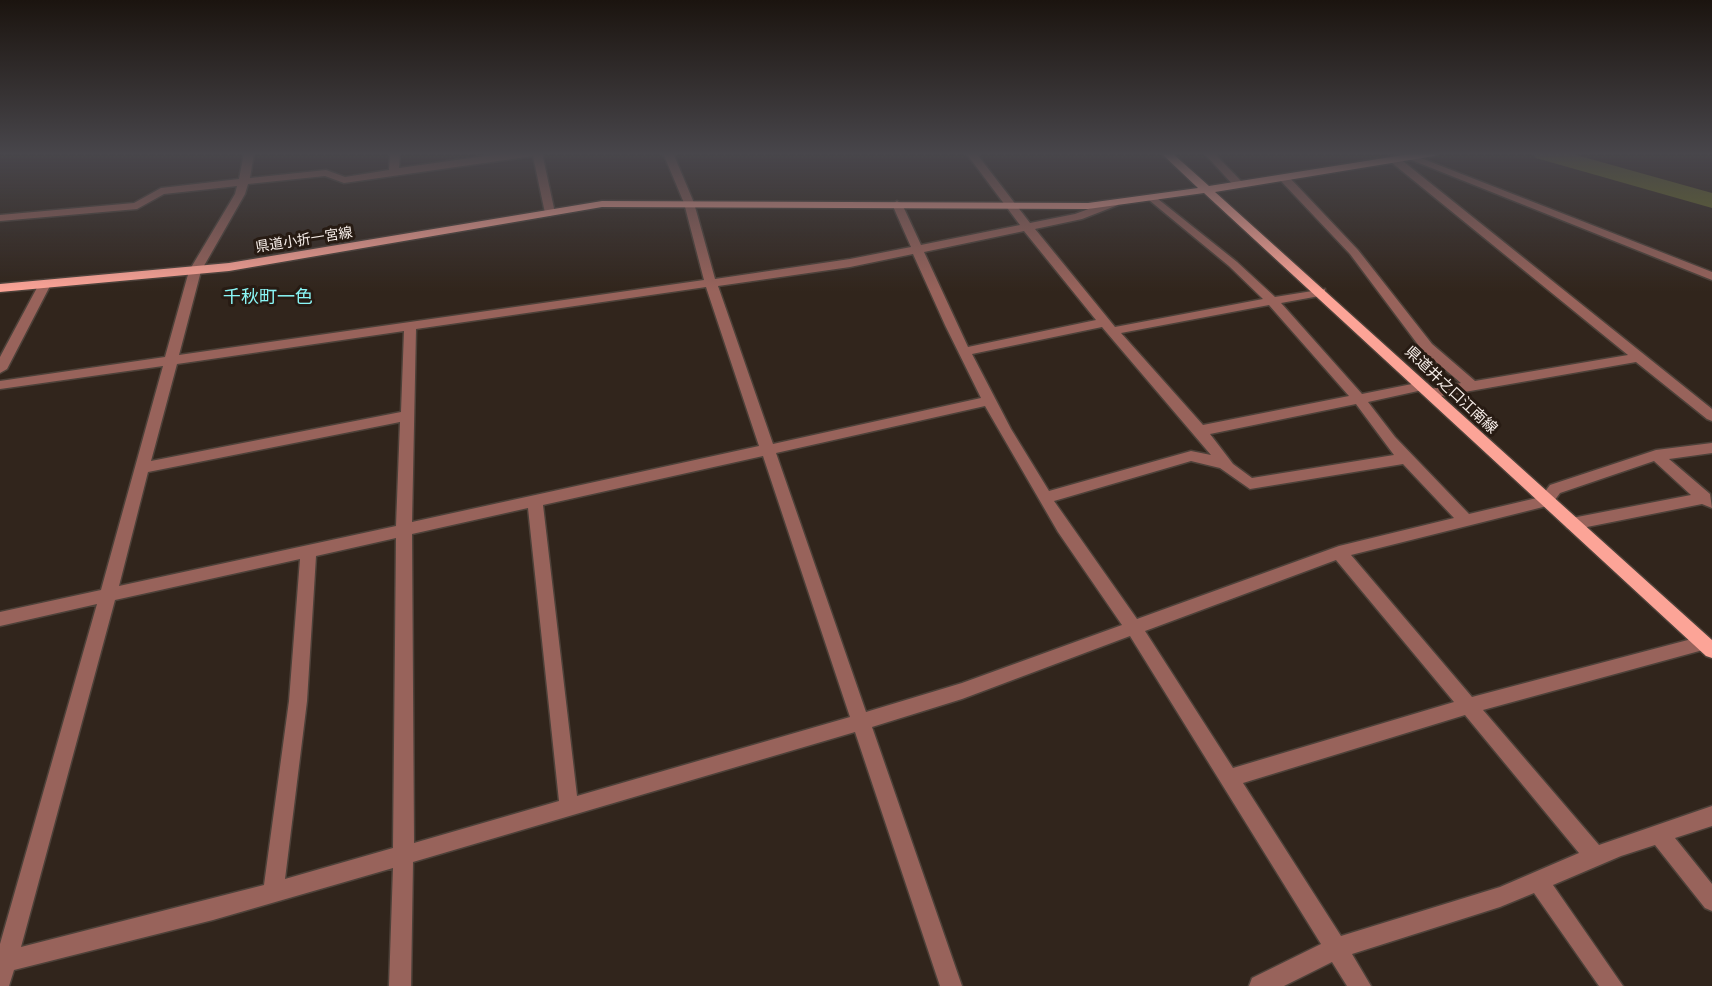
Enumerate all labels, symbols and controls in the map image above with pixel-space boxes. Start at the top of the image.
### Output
street label: 県道小折一宮線 [254,224,354,256]
district label: 千秋町一色 [223,286,313,308]
street label: 県道井之口江南線 [1401,342,1501,438]

